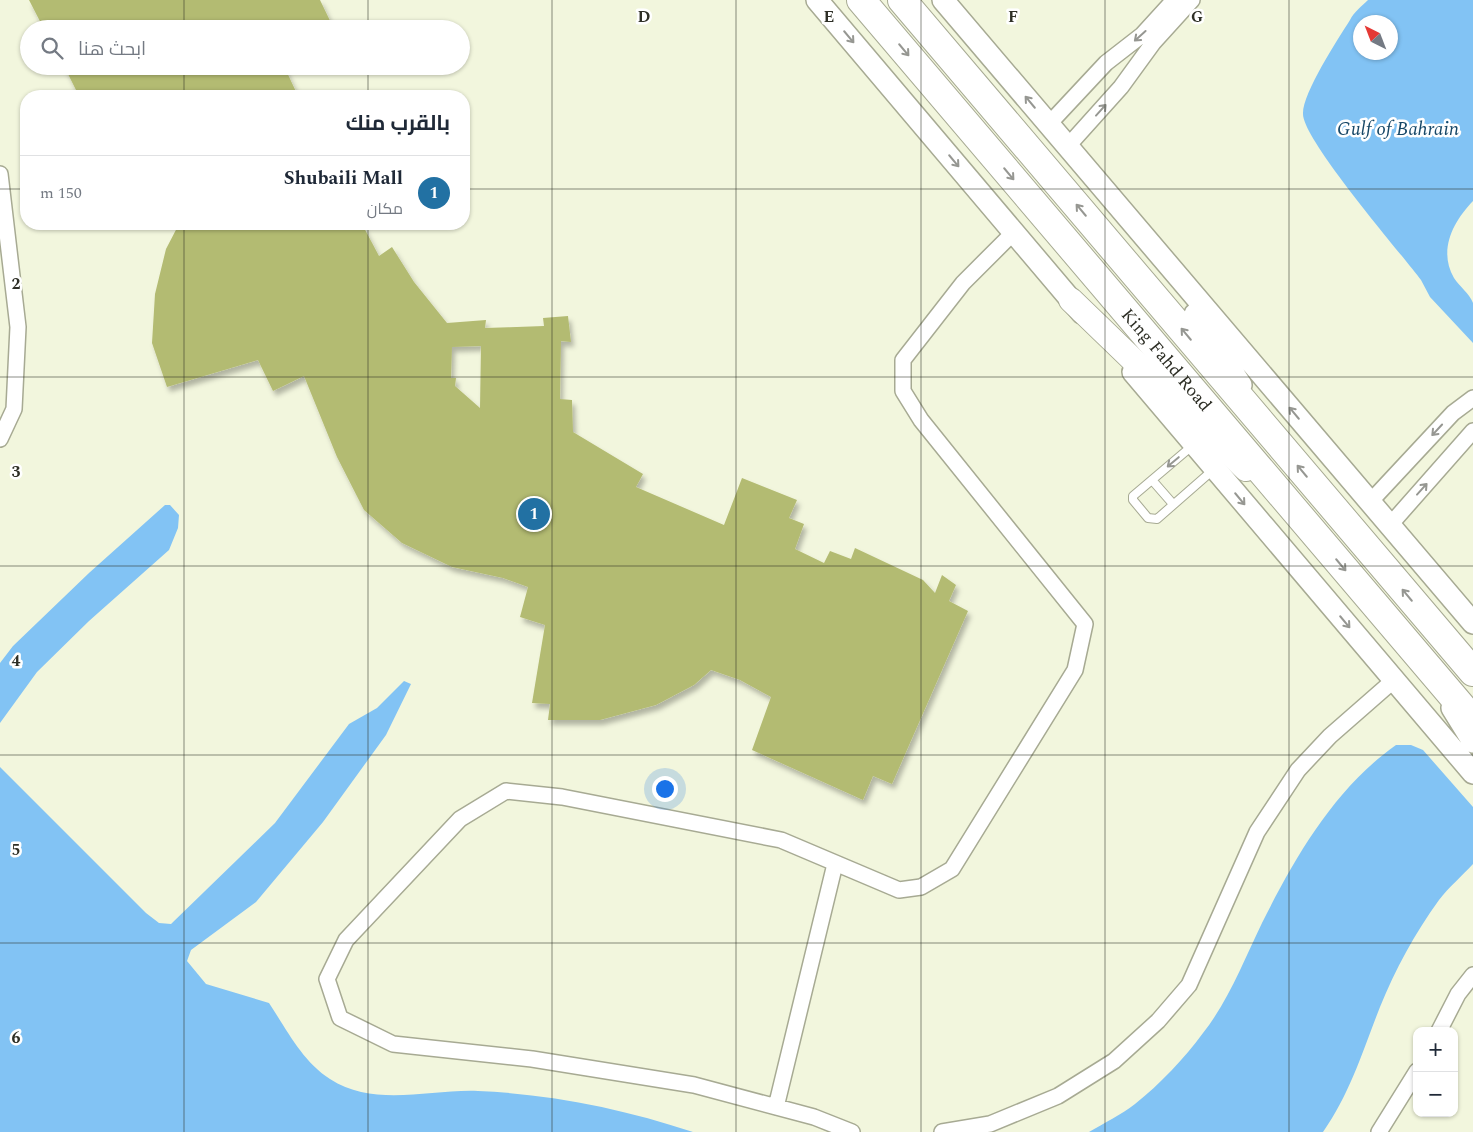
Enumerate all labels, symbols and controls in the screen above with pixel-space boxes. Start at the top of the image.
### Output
text: D [638,5,651,29]
text: E [824,5,834,29]
text: F [1008,5,1018,29]
text: G [1191,5,1203,29]
north arrow [1353,15,1398,60]
search box [20,20,470,75]
one-way arrow [1134,30,1147,41]
one-way arrow [843,31,854,44]
icon: search [38,34,66,62]
text: ابحث هنا [78,35,146,64]
one-way arrow [898,44,910,57]
one-way arrow [1025,96,1036,109]
one-way arrow [1095,104,1106,117]
text: بالقرب منك [346,108,450,140]
water label: Gulf of Bahrain [1337,115,1459,144]
one-way arrow [948,155,959,168]
text: Shubaili Mall [284,164,403,193]
one-way arrow [1004,167,1015,180]
text: 150 m [40,181,82,205]
text: 1 [430,181,439,205]
text: مكان [367,197,403,221]
one-way arrow [1075,204,1086,217]
text: 2 [12,272,21,296]
street label: King Fahd Road [1115,302,1218,418]
one-way arrow [1180,328,1191,341]
one-way arrow [1288,406,1300,419]
one-way arrow [1431,424,1443,437]
one-way arrow [1167,457,1180,468]
text: 3 [12,460,21,484]
one-way arrow [1297,465,1308,478]
one-way arrow [1416,482,1428,495]
one-way arrow [1234,492,1246,505]
pin: 1 [518,495,550,533]
one-way arrow [1335,558,1346,571]
one-way arrow [1402,589,1413,602]
one-way arrow [1340,616,1351,629]
text: 4 [12,649,21,673]
your location [652,776,678,802]
text: 5 [12,838,20,862]
text: 6 [12,1026,21,1050]
map controls [1413,1027,1458,1117]
button: + [1413,1027,1458,1072]
button: − [1413,1072,1458,1117]

